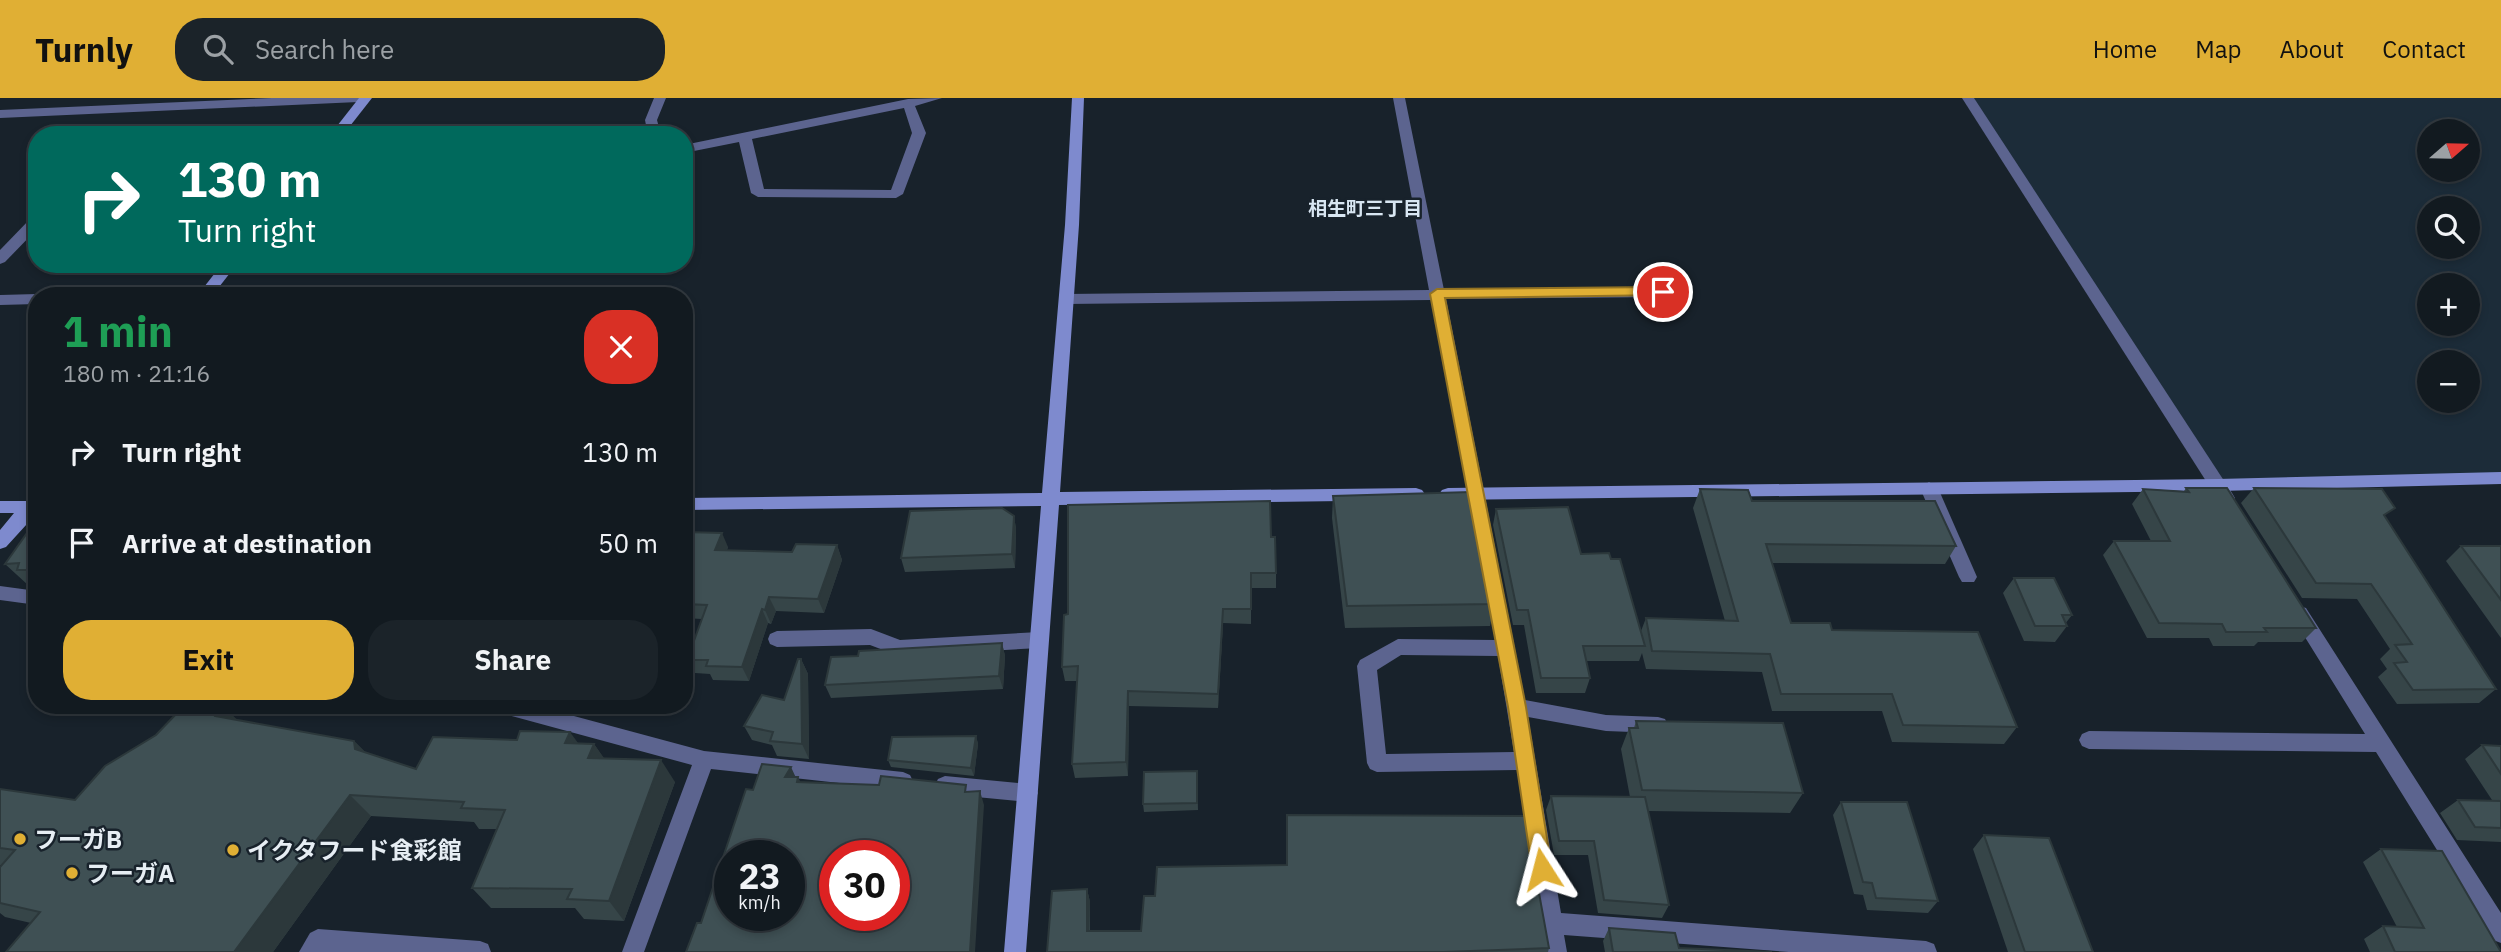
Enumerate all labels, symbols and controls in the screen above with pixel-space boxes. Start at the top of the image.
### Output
search box [175,18,665,81]
text: Turnly [35,28,133,71]
icon: search [199,30,237,68]
text: Search here [255,32,394,66]
text: Home [2093,33,2157,65]
text: Map [2195,33,2241,65]
text: About [2279,33,2344,65]
text: Contact [2382,33,2466,65]
north arrow [2417,119,2480,182]
map controls [2417,119,2480,413]
text: 130 m [178,147,322,210]
icon: right [63,154,154,245]
district label: 相生町三丁目 [1308,196,1422,220]
button: search [2417,196,2480,259]
text: Turn right [178,209,316,251]
pin [1633,262,1693,322]
icon: arrive [1644,273,1682,311]
button: + [2417,273,2480,336]
text: 1 min [63,304,173,359]
button: close [584,310,658,384]
button: − [2417,350,2480,413]
text: 180 m · 21:16 [63,358,210,388]
icon: right [63,433,101,471]
text: Turn right [122,435,241,469]
text: 130 m [582,435,658,469]
icon: arrive [63,524,101,562]
text: Arrive at destination [122,526,372,560]
text: 50 m [598,526,658,560]
button: Exit [63,620,354,700]
button: Share [368,620,658,700]
place label: フーガB [34,823,122,855]
marker: フーガB [12,831,28,847]
position arrow [1505,832,1579,906]
place label: イクタフード食彩館 [247,834,462,866]
speed limit sign: 30 [819,840,910,931]
marker: イクタフード食彩館 [225,842,241,858]
text: 23 [738,853,781,899]
place label: フーガA [86,857,174,889]
marker: フーガA [64,865,80,881]
text: km/h [738,891,781,914]

